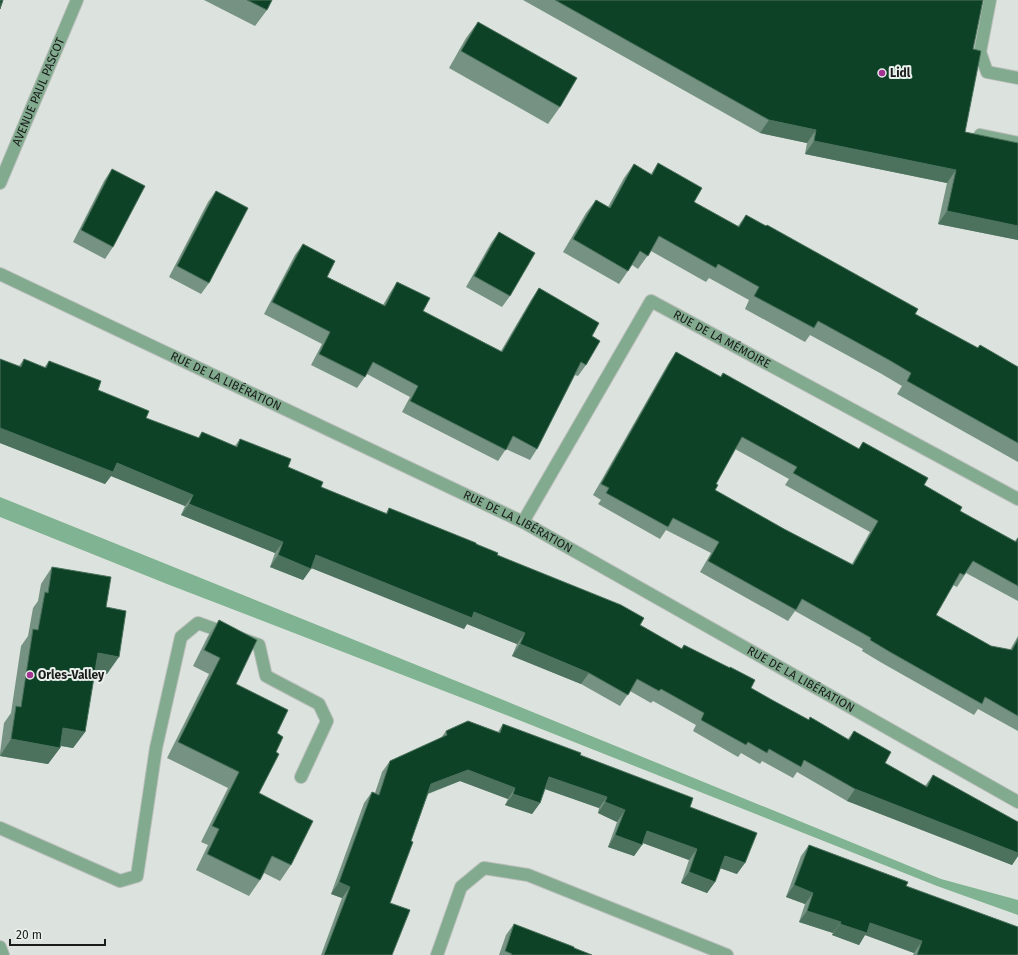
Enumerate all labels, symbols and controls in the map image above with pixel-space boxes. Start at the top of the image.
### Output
street label: AVENUE PAUL PASCOT [9,35,68,148]
place label: Lidl [890,66,911,80]
marker: Lidl [877,68,887,78]
street label: RUE DE LA MÉMOIRE [671,307,773,371]
street label: RUE DE LA LIBÉRATION [168,349,284,413]
street label: RUE DE LA LIBÉRATION [461,488,575,556]
street label: RUE DE LA LIBÉRATION [745,643,857,715]
place label: Orles-Valley [38,668,105,682]
marker: Orles-Valley [25,670,35,680]
scale bar [10,921,105,947]
text: 20 m [16,928,42,942]

